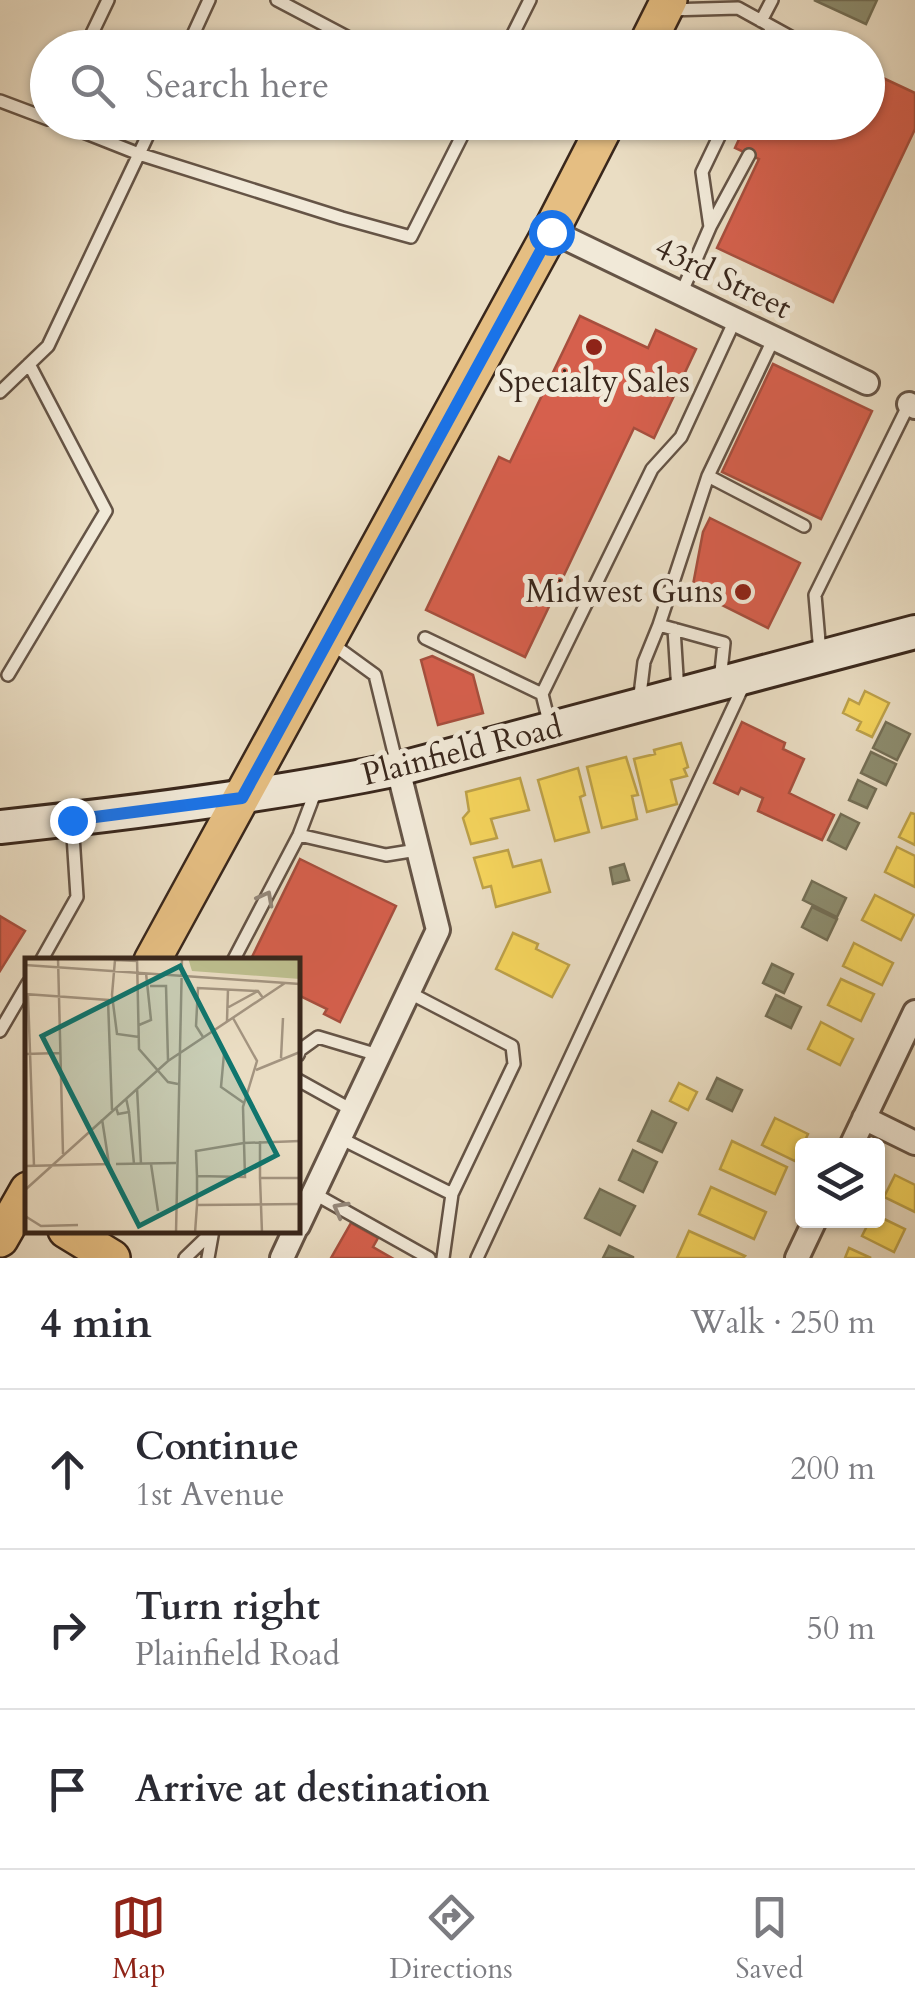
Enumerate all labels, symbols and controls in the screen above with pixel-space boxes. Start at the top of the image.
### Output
search box [30,30,885,140]
icon: search [65,58,120,113]
text: Search here [145,59,329,111]
route start [529,210,575,256]
street label: 43rd Street [647,226,799,330]
marker: Specialty Sales [583,336,605,358]
place label: Specialty Sales [498,360,690,404]
place label: Midwest Guns [525,570,723,614]
marker: Midwest Guns [732,581,754,603]
street label: Plainfield Road [357,705,567,797]
route end [50,798,96,844]
one-way arrow [254,890,273,908]
inset map [25,958,300,1233]
map controls [795,1138,885,1228]
button: layers [795,1138,885,1228]
one-way arrow [333,1201,351,1221]
text: 4 min [40,1295,152,1352]
text: Walk · 250 m [690,1301,875,1345]
text: Continue [135,1421,299,1473]
icon: ahead [40,1442,95,1497]
text: 200 m [790,1447,875,1491]
text: 1st Avenue [135,1473,285,1517]
text: Turn right [135,1581,320,1633]
icon: right [40,1602,95,1657]
text: 50 m [807,1607,875,1651]
text: Plainfield Road [135,1633,340,1677]
icon: arrive [40,1762,95,1817]
text: Arrive at destination [135,1763,490,1815]
tab: Map [111,1890,166,1988]
tab: Directions [389,1890,513,1988]
tab: Saved [736,1890,804,1988]

